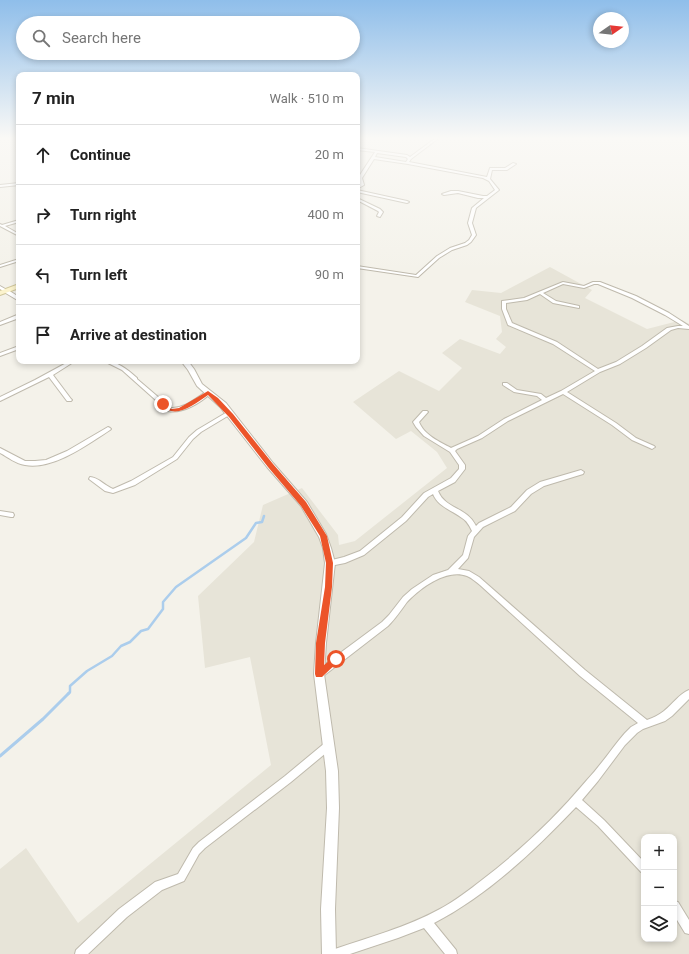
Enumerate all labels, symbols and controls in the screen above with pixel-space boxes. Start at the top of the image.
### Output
north arrow [593,12,629,48]
search box [16,16,360,60]
icon: search [30,27,52,49]
text: Search here [62,29,141,47]
text: 7 min [32,88,75,108]
text: Walk · 510 m [269,91,344,106]
icon: ahead [32,144,54,166]
text: Continue [70,146,131,164]
text: 20 m [315,147,344,162]
icon: right [32,204,54,226]
text: Turn right [70,206,136,224]
text: 400 m [307,207,344,222]
icon: left [32,264,54,286]
text: Turn left [70,266,127,284]
text: 90 m [315,267,344,282]
icon: arrive [32,324,54,346]
text: Arrive at destination [70,326,207,344]
route end [154,395,172,413]
route start [327,650,345,668]
map controls [641,834,677,942]
button: + [641,834,677,870]
button: − [641,870,677,906]
button: layers [641,906,677,942]

